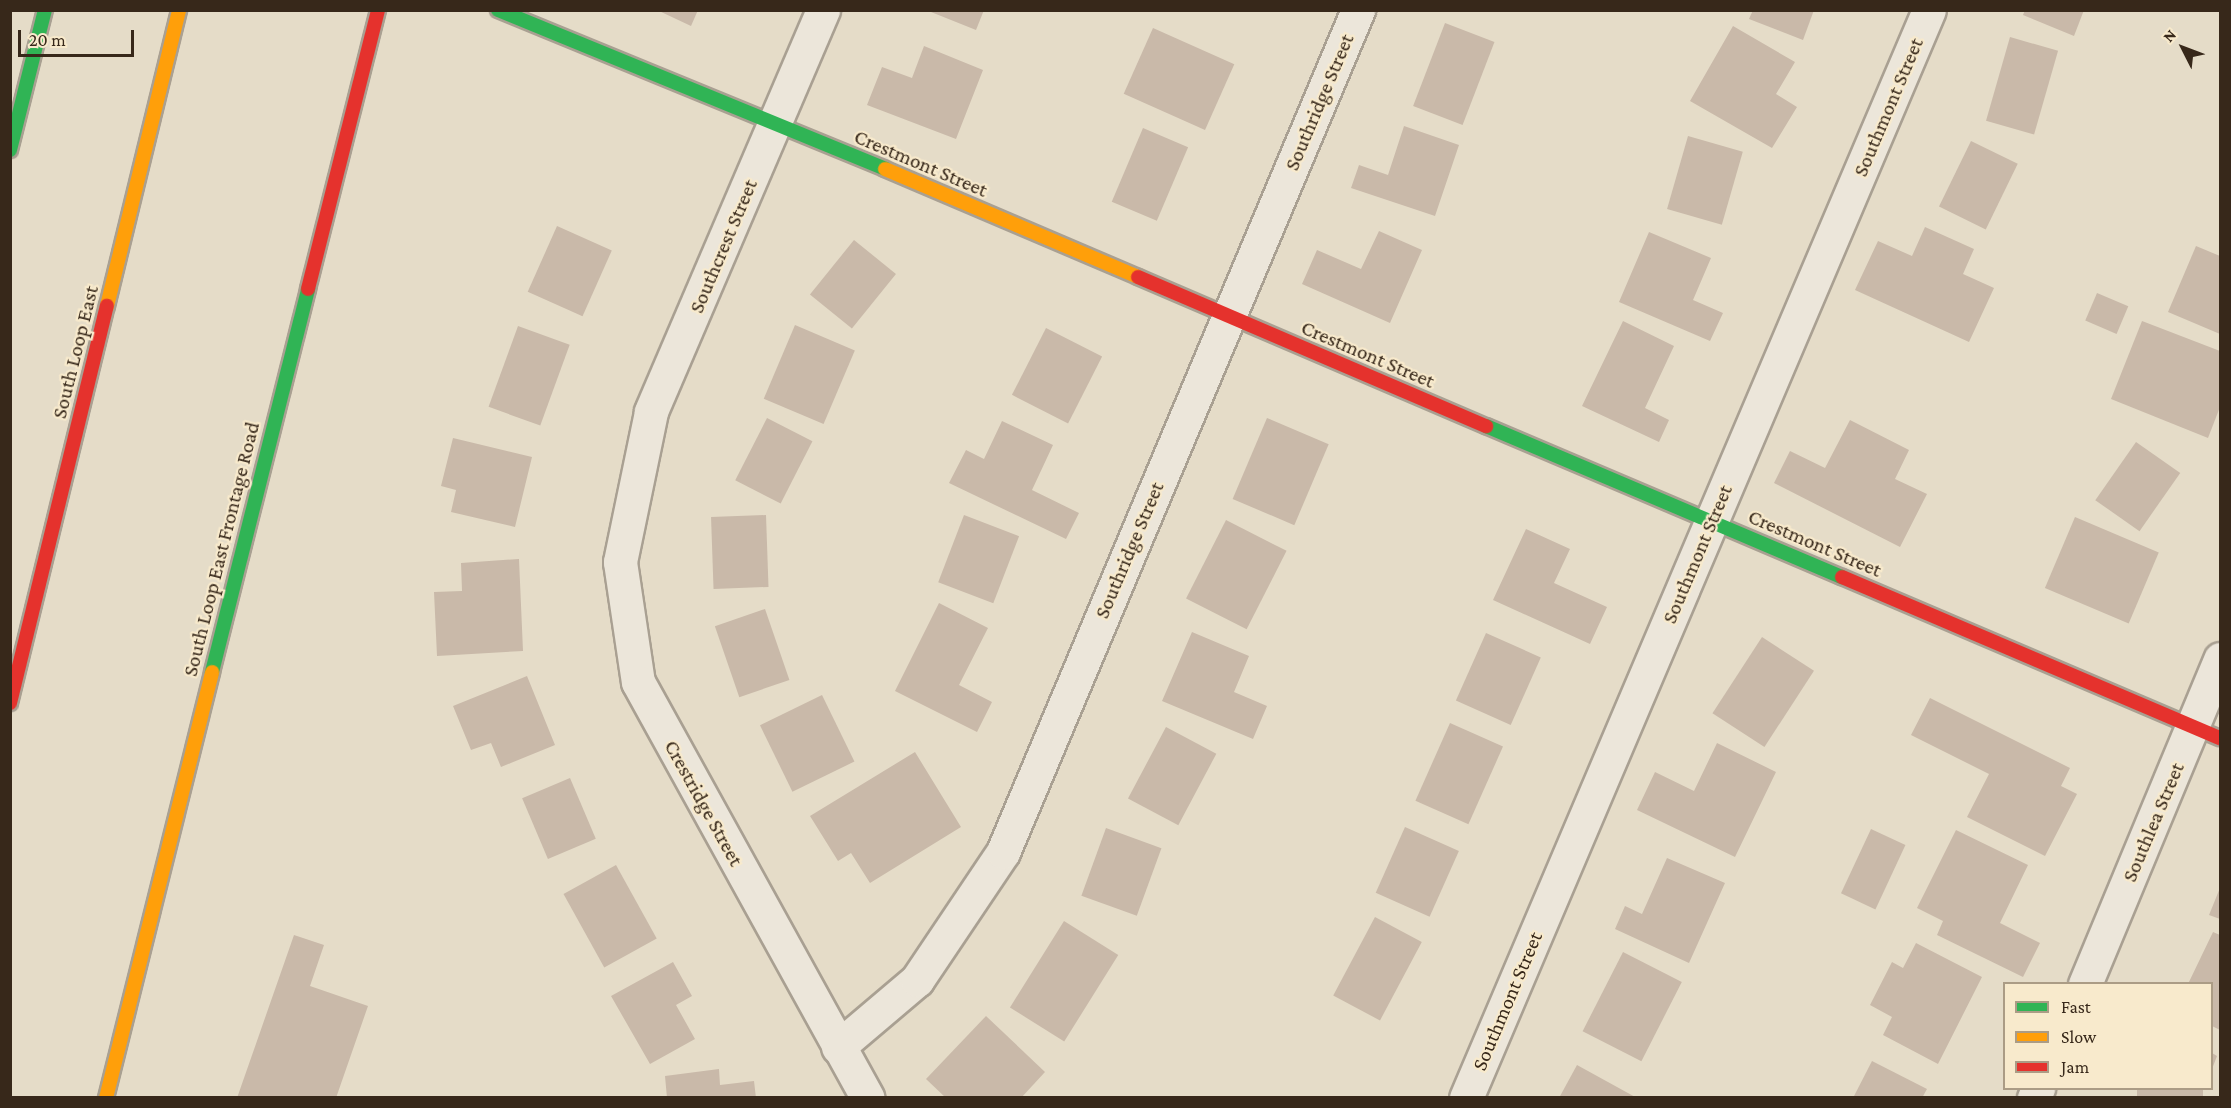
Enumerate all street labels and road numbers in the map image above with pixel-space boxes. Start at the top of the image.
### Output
street label: Southridge Street [1279,30,1359,174]
street label: Southmont Street [1847,34,1929,180]
street label: Crestmont Street [850,124,992,202]
street label: Southcrest Street [683,175,763,317]
street label: South Loop East [46,283,104,421]
street label: Crestmont Street [1297,315,1439,393]
street label: South Loop East Frontage Road [177,419,265,679]
street label: Southridge Street [1089,478,1169,622]
street label: Southmont Street [1656,481,1738,627]
street label: Crestmont Street [1744,504,1886,582]
street label: Crestridge Street [659,736,749,870]
street label: Southlea Street [2117,759,2189,885]
street label: Southmont Street [1466,928,1548,1074]

